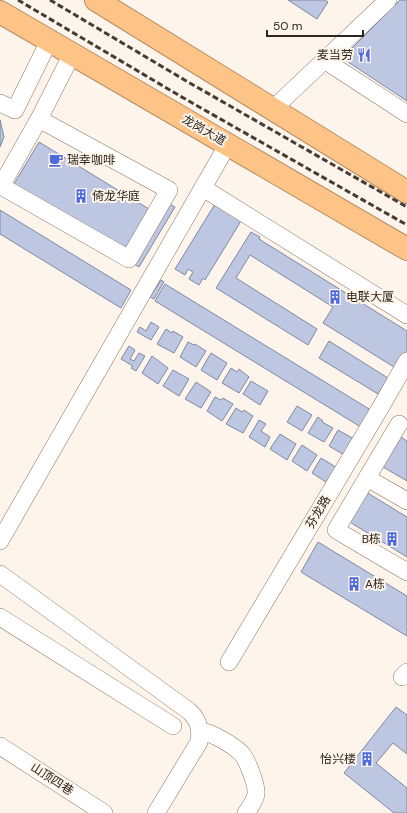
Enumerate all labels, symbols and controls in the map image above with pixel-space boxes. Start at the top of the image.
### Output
scale bar [267,12,363,38]
text: 50 m [273,18,302,34]
place label: 麦当劳 [317,47,353,63]
restaurant icon: 麦当劳 [356,47,372,63]
street label: 龙岗大道 [179,111,229,149]
cafe icon: 瑞幸咖啡 [48,152,64,168]
place label: 瑞幸咖啡 [67,152,115,168]
building icon: 倚龙华庭 [73,188,89,204]
place label: 倚龙华庭 [92,188,140,204]
building icon: 电联大厦 [327,289,343,305]
place label: 电联大厦 [346,289,394,305]
street label: 芬龙路 [302,492,334,532]
place label: B栋 [362,531,381,547]
building icon: B栋 [384,531,400,547]
building icon: A栋 [346,576,362,592]
place label: A栋 [365,576,385,592]
place label: 怡兴楼 [320,751,356,767]
building icon: 怡兴楼 [359,751,375,767]
street label: 山顶四巷 [28,759,76,799]

